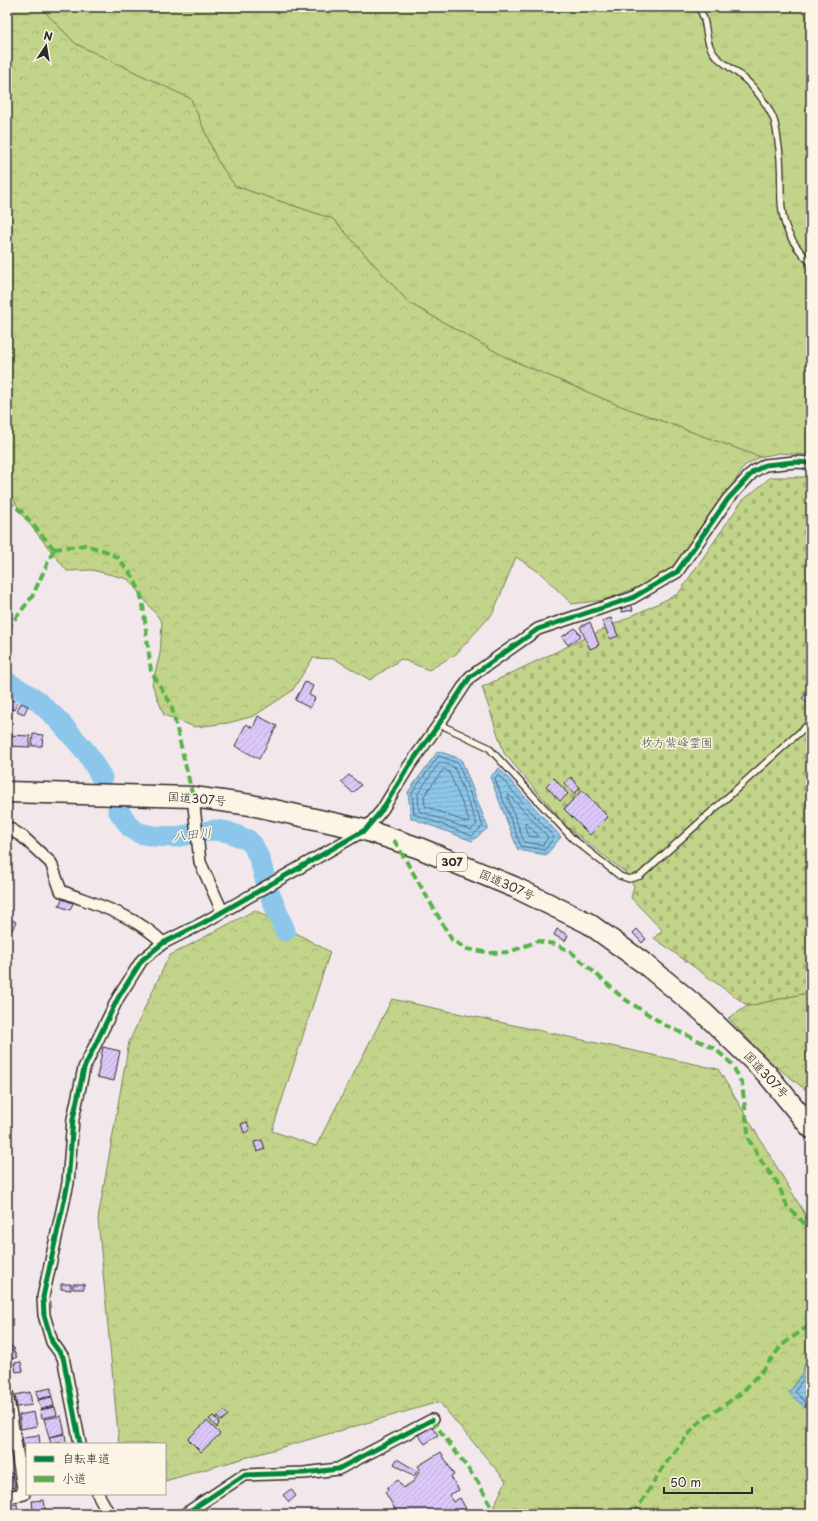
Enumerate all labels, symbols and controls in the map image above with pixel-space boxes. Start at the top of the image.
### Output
north arrow [26,26,66,66]
text: N [42,27,54,45]
park label: 枚方紫峰霊園 [641,733,713,751]
street label: 国道307号 [167,786,227,810]
water label: 八田川 [172,822,212,845]
road number: 307 [437,853,467,871]
street label: 国道307号 [477,864,538,904]
street label: 国道307号 [740,1047,793,1102]
legend [26,1443,166,1495]
text: 自転車道 [62,1449,110,1467]
text: 小道 [62,1469,86,1487]
scale bar [664,1469,752,1495]
text: 50 m [670,1473,701,1491]

